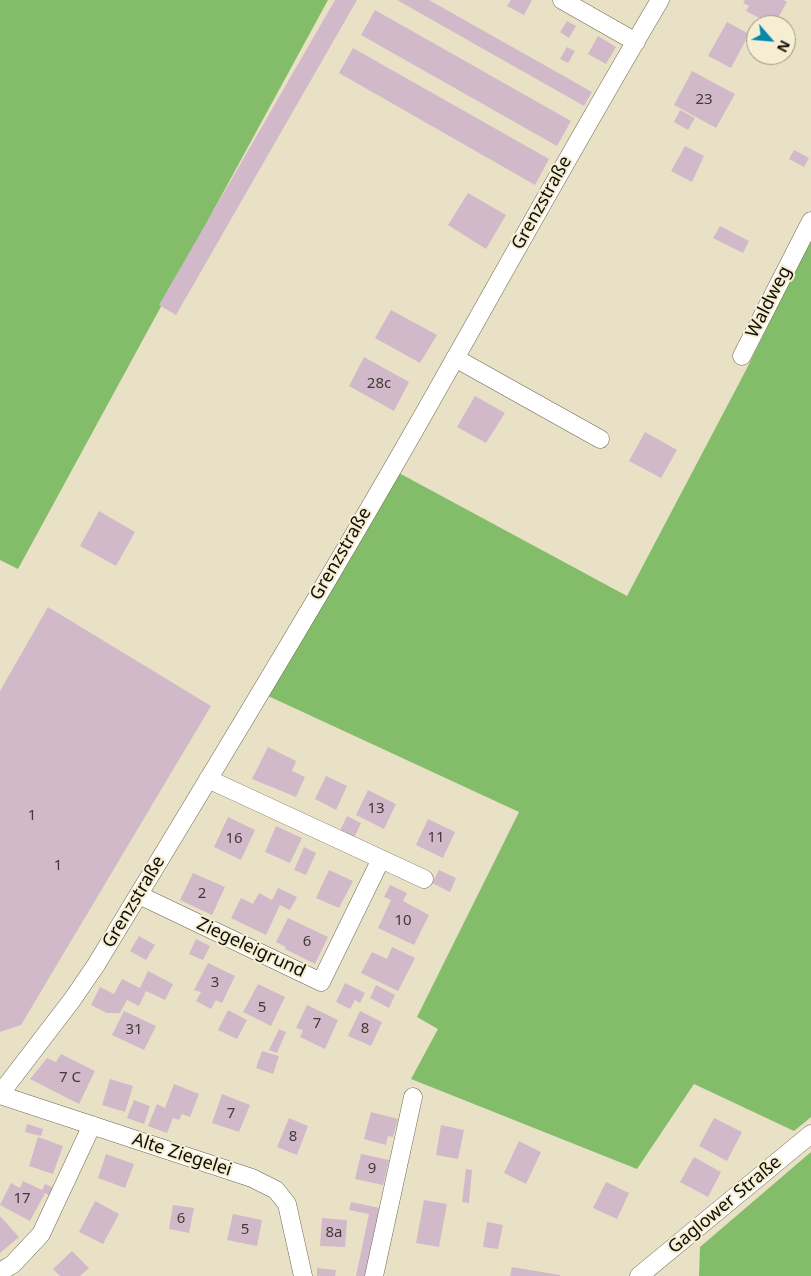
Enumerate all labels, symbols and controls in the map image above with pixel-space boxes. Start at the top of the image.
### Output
north arrow [746,15,796,65]
text: N [773,37,795,56]
house number: 23 [695,91,713,109]
street label: Grenzstraße [507,152,577,254]
street label: Waldweg [742,263,796,341]
house number: 28c [367,375,391,393]
street label: Grenzstraße [306,504,376,604]
house number: 13 [367,800,385,818]
house number: 1 [28,807,36,825]
house number: 11 [427,829,445,847]
house number: 16 [225,830,243,848]
street label: Grenzstraße [98,852,170,952]
house number: 1 [54,857,62,875]
house number: 2 [198,885,206,903]
house number: 10 [394,912,412,930]
street label: Ziegeleigrund [193,913,309,983]
house number: 6 [303,933,311,951]
house number: 3 [211,974,219,992]
house number: 5 [258,999,266,1017]
house number: 7 [313,1015,321,1033]
house number: 8 [361,1020,369,1038]
house number: 31 [125,1021,143,1039]
house number: 7 C [59,1069,81,1087]
house number: 7 [227,1105,235,1123]
house number: 8 [289,1128,297,1146]
street label: Alte Ziegelei [130,1129,234,1181]
street label: Gaglower Straße [664,1151,786,1259]
house number: 9 [368,1160,376,1178]
house number: 17 [13,1190,31,1208]
house number: 6 [177,1210,185,1228]
house number: 5 [241,1221,249,1239]
house number: 8a [326,1224,342,1242]

